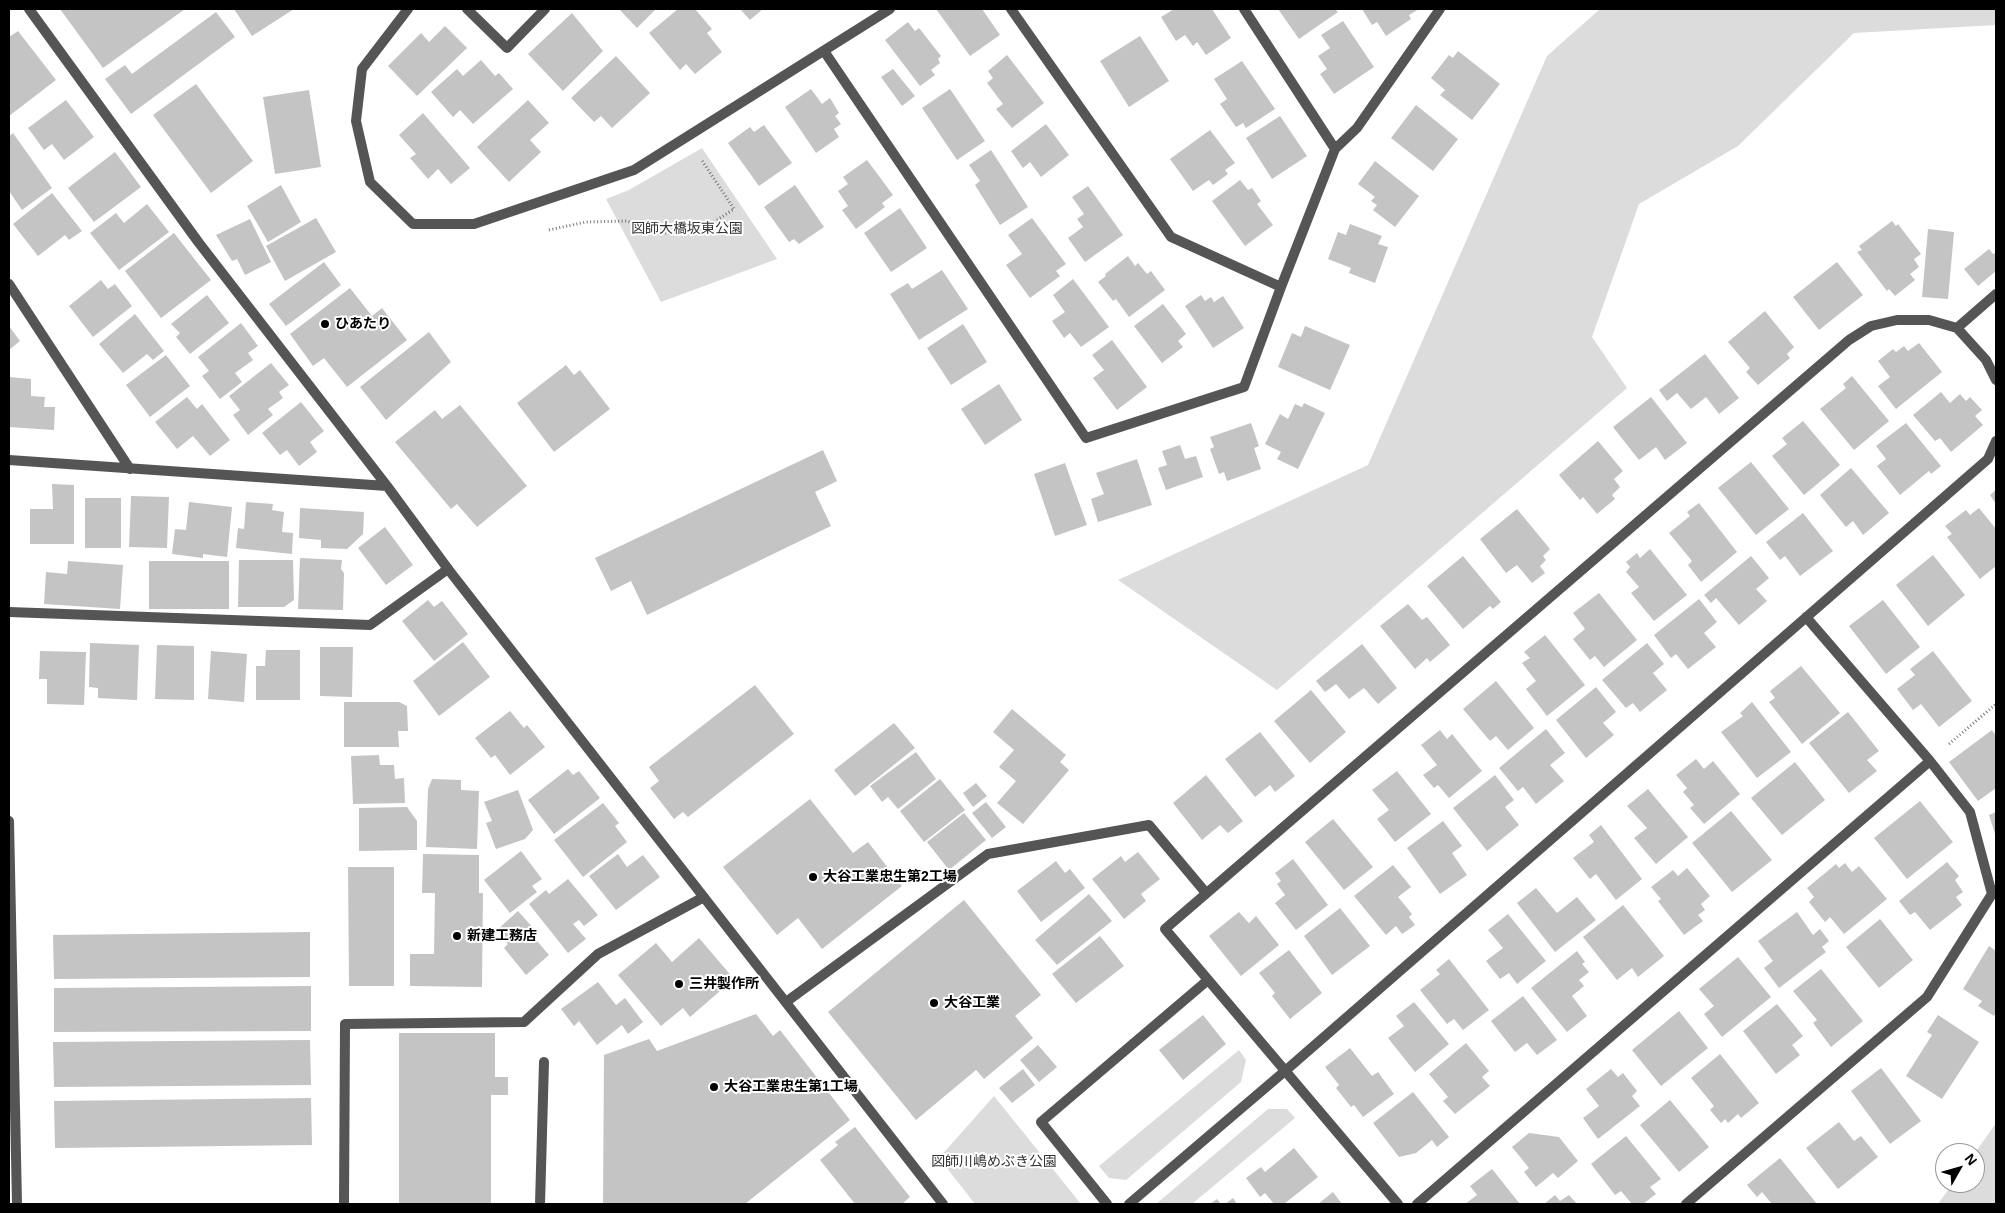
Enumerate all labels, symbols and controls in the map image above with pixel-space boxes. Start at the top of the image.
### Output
park label: 図師大橋坂東公園 [631,221,743,237]
place label: ひあたり [335,316,391,332]
marker: ひあたり [319,318,331,330]
place label: 大谷工業忠生第2工場 [823,869,957,885]
marker: 大谷工業忠生第2工場 [807,871,819,883]
place label: 新建工務店 [467,928,537,944]
marker: 新建工務店 [451,930,463,942]
place label: 三井製作所 [689,976,759,992]
marker: 三井製作所 [673,978,685,990]
place label: 大谷工業 [944,995,1000,1011]
marker: 大谷工業 [928,997,940,1009]
place label: 大谷工業忠生第1工場 [724,1079,858,1095]
marker: 大谷工業忠生第1工場 [708,1081,720,1093]
north arrow [1935,1143,1985,1193]
text: N [1962,1150,1980,1168]
park label: 図師川嶋めぶき公園 [931,1154,1057,1170]

